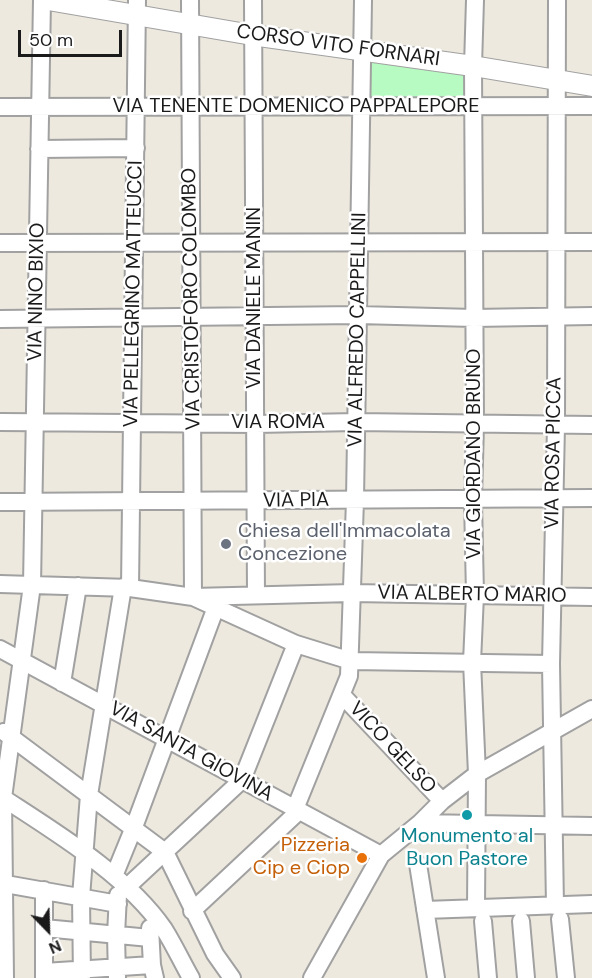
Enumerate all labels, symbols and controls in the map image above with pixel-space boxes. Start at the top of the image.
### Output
scale bar [21,18,124,56]
street label: CORSO VITO FORNARI [235,20,441,72]
text: 50 m [29,28,73,52]
street label: VIA TENENTE DOMENICO PAPPALEPORE [113,95,479,119]
street label: VIA PELLEGRINO MATTEUCCI [120,160,148,428]
street label: VIA CRISTOFORO COLOMBO [178,168,206,430]
street label: VIA DANIELE MANIN [243,207,267,389]
street label: VIA ALFREDO CAPPELLINI [344,212,372,448]
street label: VIA NINO BIXIO [24,222,50,362]
street label: VIA GIORDANO BRUNO [463,349,487,559]
street label: VIA ROSA PICCA [541,377,567,529]
street label: VIA ROMA [231,411,325,435]
street label: VIA PIA [263,488,329,514]
place label: Chiesa dell'Immacolata Concezione [238,520,451,567]
marker: Chiesa dell'Immacolata Concezione [219,537,233,551]
street label: VIA ALBERTO MARIO [377,581,567,609]
street label: VIA SANTA GIOVINA [105,697,277,807]
street label: VICO GELSO [343,697,441,799]
marker: Monumento al Buon Pastore [460,808,474,822]
place label: Monumento al Buon Pastore [401,825,533,872]
place label: Pizzeria Cip e Ciop [253,834,350,881]
marker: Pizzeria Cip e Ciop [355,851,369,865]
north arrow [18,900,78,960]
text: N [46,935,65,959]

